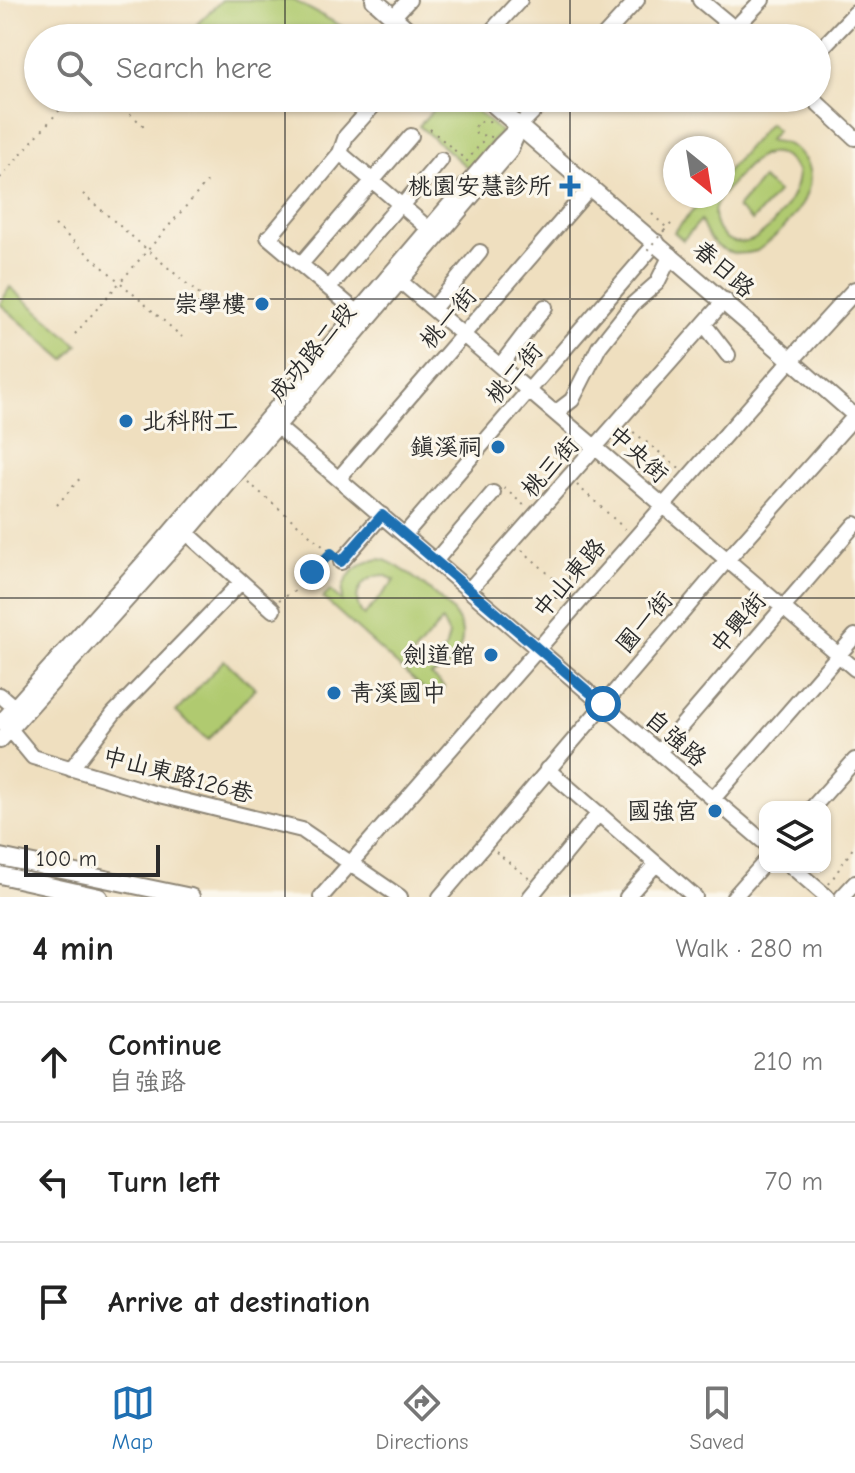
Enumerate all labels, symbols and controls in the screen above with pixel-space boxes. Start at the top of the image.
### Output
search box [24,24,831,112]
icon: search [52,46,96,90]
text: Search here [116,51,272,86]
north arrow [663,136,735,208]
place label: 桃園安慧診所 [408,172,552,200]
marker: 桃園安慧診所 [559,175,581,197]
street label: 春日路 [688,235,760,303]
street label: 桃一街 [414,282,482,354]
place label: 崇學樓 [174,290,246,318]
marker: 崇學樓 [253,295,271,313]
street label: 成功路二段 [263,297,361,407]
street label: 桃二街 [480,337,548,409]
place label: 北科附工 [142,407,238,435]
marker: 北科附工 [117,412,135,430]
street label: 中央街 [602,420,674,488]
street label: 桃三街 [516,431,584,503]
place label: 鎮溪祠 [410,433,482,461]
marker: 鎮溪祠 [489,438,507,456]
street label: 中山東路 [527,533,611,623]
route end [294,554,330,590]
street label: 園一街 [610,586,678,658]
street label: 中興街 [704,586,772,660]
place label: 劍道館 [403,641,475,669]
marker: 劍道館 [482,646,500,664]
place label: 青溪國中 [350,679,446,707]
marker: 青溪國中 [325,684,343,702]
route start [585,686,621,722]
street label: 自強路 [640,704,712,772]
street label: 中山東路126巷 [99,741,257,809]
place label: 國強宮 [627,797,699,825]
map controls [759,801,831,873]
button: layers [759,801,831,873]
marker: 國強宮 [706,802,724,820]
scale bar [24,841,160,877]
text: 100 m [36,846,97,872]
text: 4 min [32,929,114,969]
text: Walk · 280 m [676,934,823,964]
text: Continue [108,1028,222,1063]
icon: ahead [32,1040,76,1084]
text: 210 m [753,1047,823,1077]
text: 自強路 [108,1067,186,1097]
icon: left [32,1160,76,1204]
text: Turn left [108,1165,220,1200]
text: 70 m [765,1167,823,1197]
icon: arrive [32,1280,76,1324]
text: Arrive at destination [108,1285,370,1320]
tab: Map [111,1381,155,1455]
tab: Directions [376,1381,469,1455]
tab: Saved [690,1381,744,1455]

